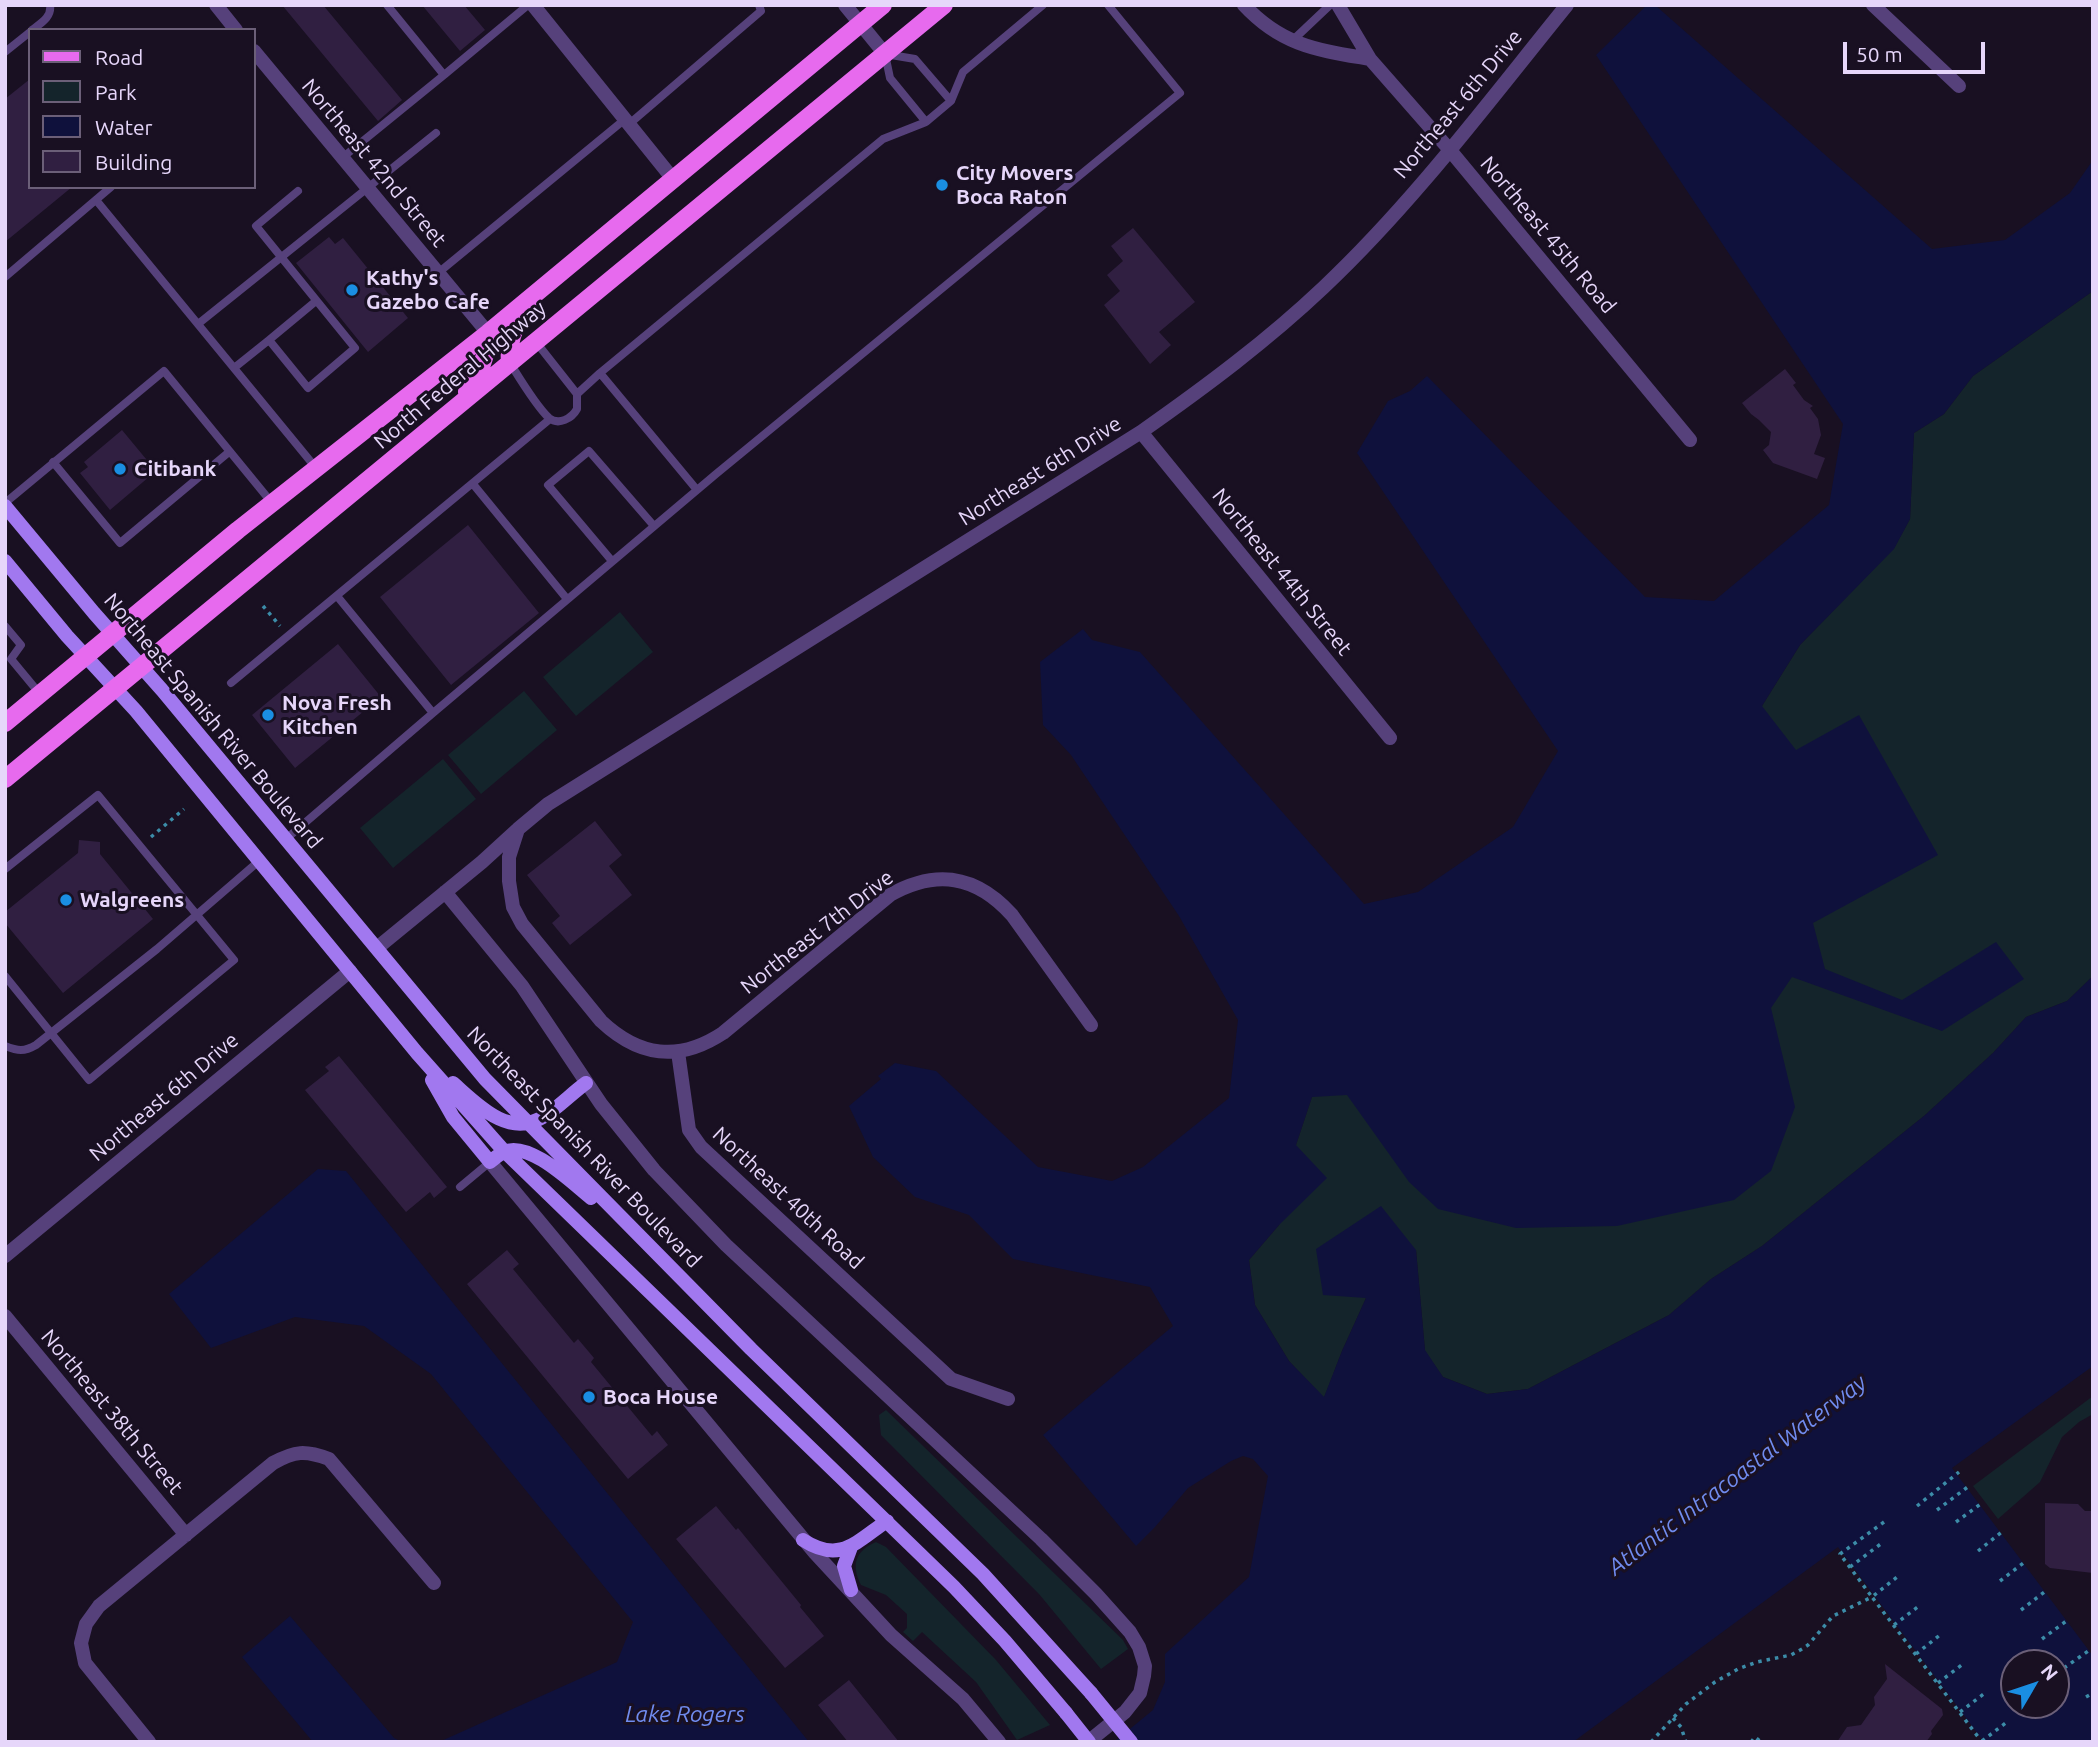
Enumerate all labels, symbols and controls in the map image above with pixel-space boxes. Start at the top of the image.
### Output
street label: Northeast 6th Drive [1388,24,1528,184]
legend [28,28,256,189]
scale bar [1846,28,1988,72]
text: 50 m [1856,42,1903,66]
text: Road [95,45,143,69]
street label: Northeast 42nd Street [296,74,452,252]
text: Park [95,80,137,104]
text: Water [95,115,153,139]
text: Building [95,150,172,174]
street label: Northeast 45th Road [1475,151,1621,319]
place label: City Movers Boca Raton [956,160,1073,210]
marker: City Movers Boca Raton [934,177,950,193]
place label: Kathy's Gazebo Cafe [366,265,490,315]
marker: Kathy's Gazebo Cafe [344,282,360,298]
street label: North Federal Highway [369,296,551,454]
street label: Northeast 6th Drive [954,411,1126,531]
place label: Citibank [134,456,216,482]
marker: Citibank [112,461,128,477]
street label: Northeast 44th Street [1207,483,1357,661]
street label: Northeast Spanish River Boulevard [99,588,327,854]
place label: Nova Fresh Kitchen [282,690,392,740]
marker: Nova Fresh Kitchen [260,707,276,723]
street label: Northeast 7th Drive [736,865,898,999]
place label: Walgreens [80,887,184,913]
marker: Walgreens [58,892,74,908]
street label: Northeast Spanish River Boulevard [462,1021,706,1273]
street label: Northeast 6th Drive [84,1027,244,1167]
street label: Northeast 40th Road [707,1122,869,1274]
street label: Northeast 38th Street [36,1324,188,1500]
water label: Atlantic Intracoastal Waterway [1602,1369,1872,1581]
place label: Boca House [603,1384,718,1410]
marker: Boca House [581,1389,597,1405]
north arrow [2000,1649,2070,1719]
text: N [2037,1660,2063,1684]
water label: Lake Rogers [625,1700,745,1728]

